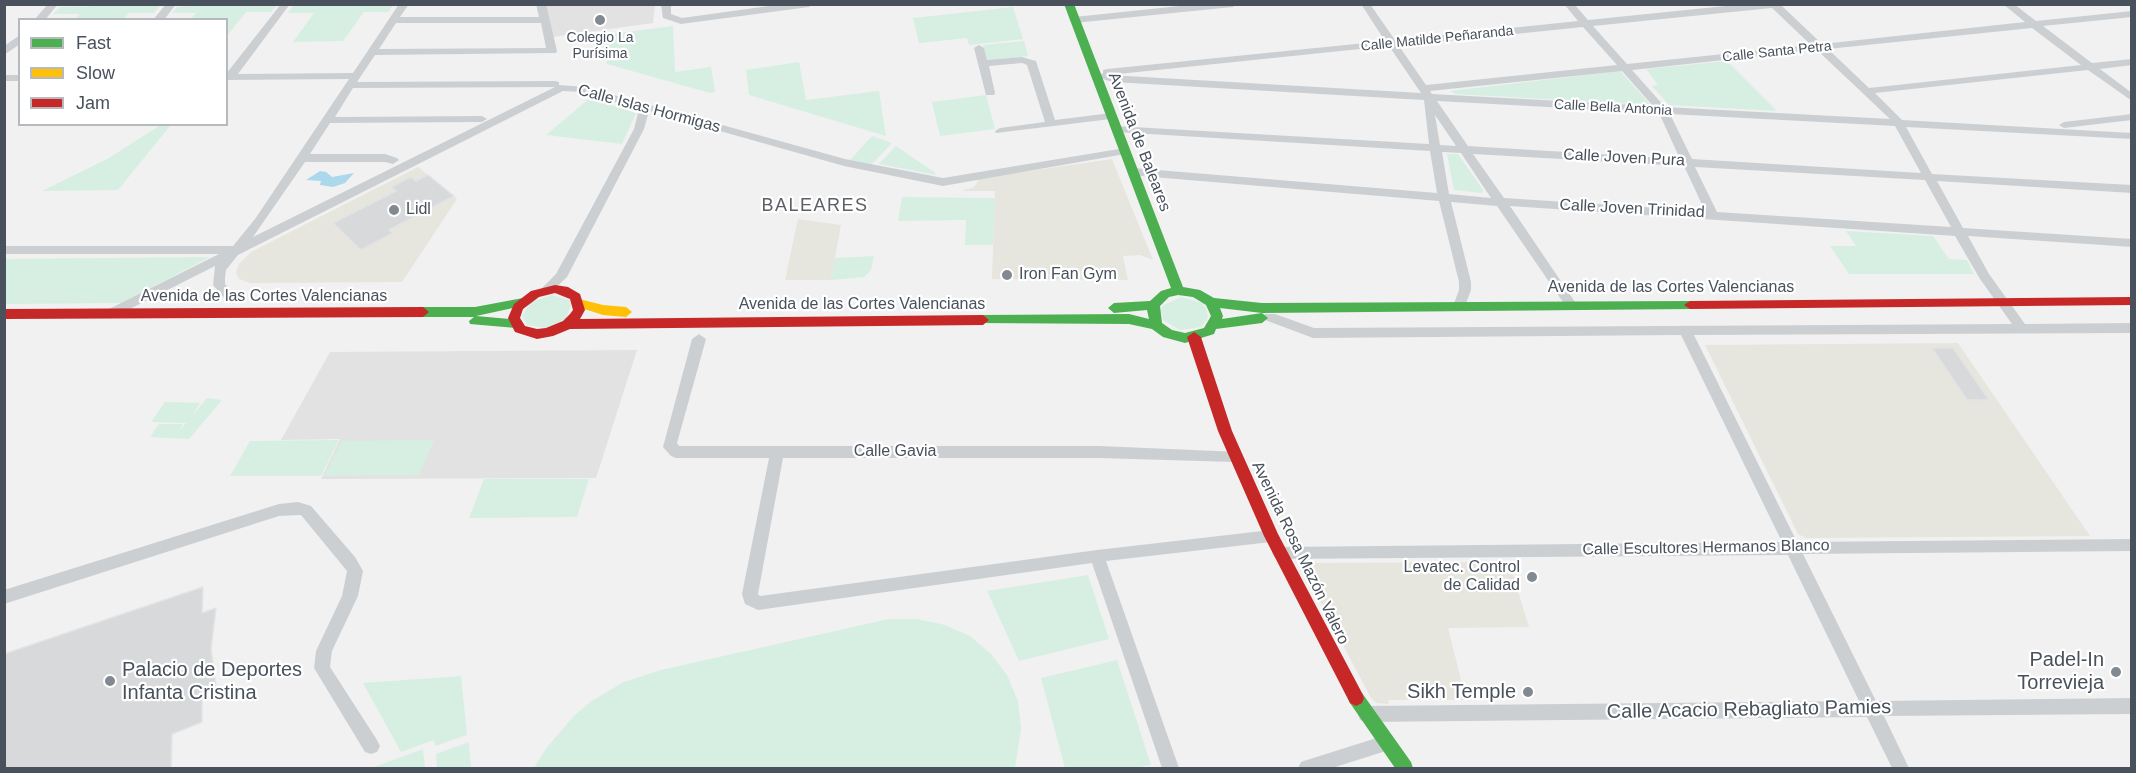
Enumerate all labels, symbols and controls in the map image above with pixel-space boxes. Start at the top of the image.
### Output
marker: Colegio La Purísima [593,13,607,27]
legend [18,18,228,126]
street label: Calle Matilde Peñaranda [1360,23,1514,55]
place label: Colegio La Purísima [567,30,633,62]
text: Fast [76,33,111,53]
street label: Calle Santa Petra [1722,38,1832,66]
text: Slow [76,63,115,83]
street label: Avenida de Baleares [1104,70,1174,214]
street label: Calle Islas Hormigas [576,81,722,137]
text: Jam [76,93,110,113]
street label: Calle Bella Antonia [1553,97,1673,119]
street label: Calle Joven Pura [1563,145,1685,171]
district label: BALEARES [761,195,869,217]
street label: Calle Joven Trinidad [1559,196,1705,222]
place label: Lidl [406,200,431,220]
marker: Lidl [387,203,401,217]
place label: Iron Fan Gym [1019,265,1117,285]
marker: Iron Fan Gym [1000,268,1014,282]
street label: Avenida de las Cortes Valencianas [1548,278,1794,298]
street label: Avenida de las Cortes Valencianas [141,287,387,307]
street label: Avenida de las Cortes Valencianas [739,295,985,315]
street label: Calle Gavia [854,442,936,462]
street label: Avenida Rosa Mazón Valero [1247,458,1353,648]
street label: Calle Escultores Hermanos Blanco [1582,536,1830,560]
place label: Levatec. Control de Calidad [1403,558,1520,596]
marker: Levatec. Control de Calidad [1525,570,1539,584]
place label: Padel-In Torrevieja [2017,648,2104,695]
place label: Palacio de Deportes Infanta Cristina [122,658,302,705]
marker: Padel-In Torrevieja [2109,665,2123,679]
marker: Palacio de Deportes Infanta Cristina [103,674,117,688]
place label: Sikh Temple [1407,680,1516,704]
marker: Sikh Temple [1521,685,1535,699]
street label: Calle Acacio Rebagliato Pamies [1607,696,1891,724]

